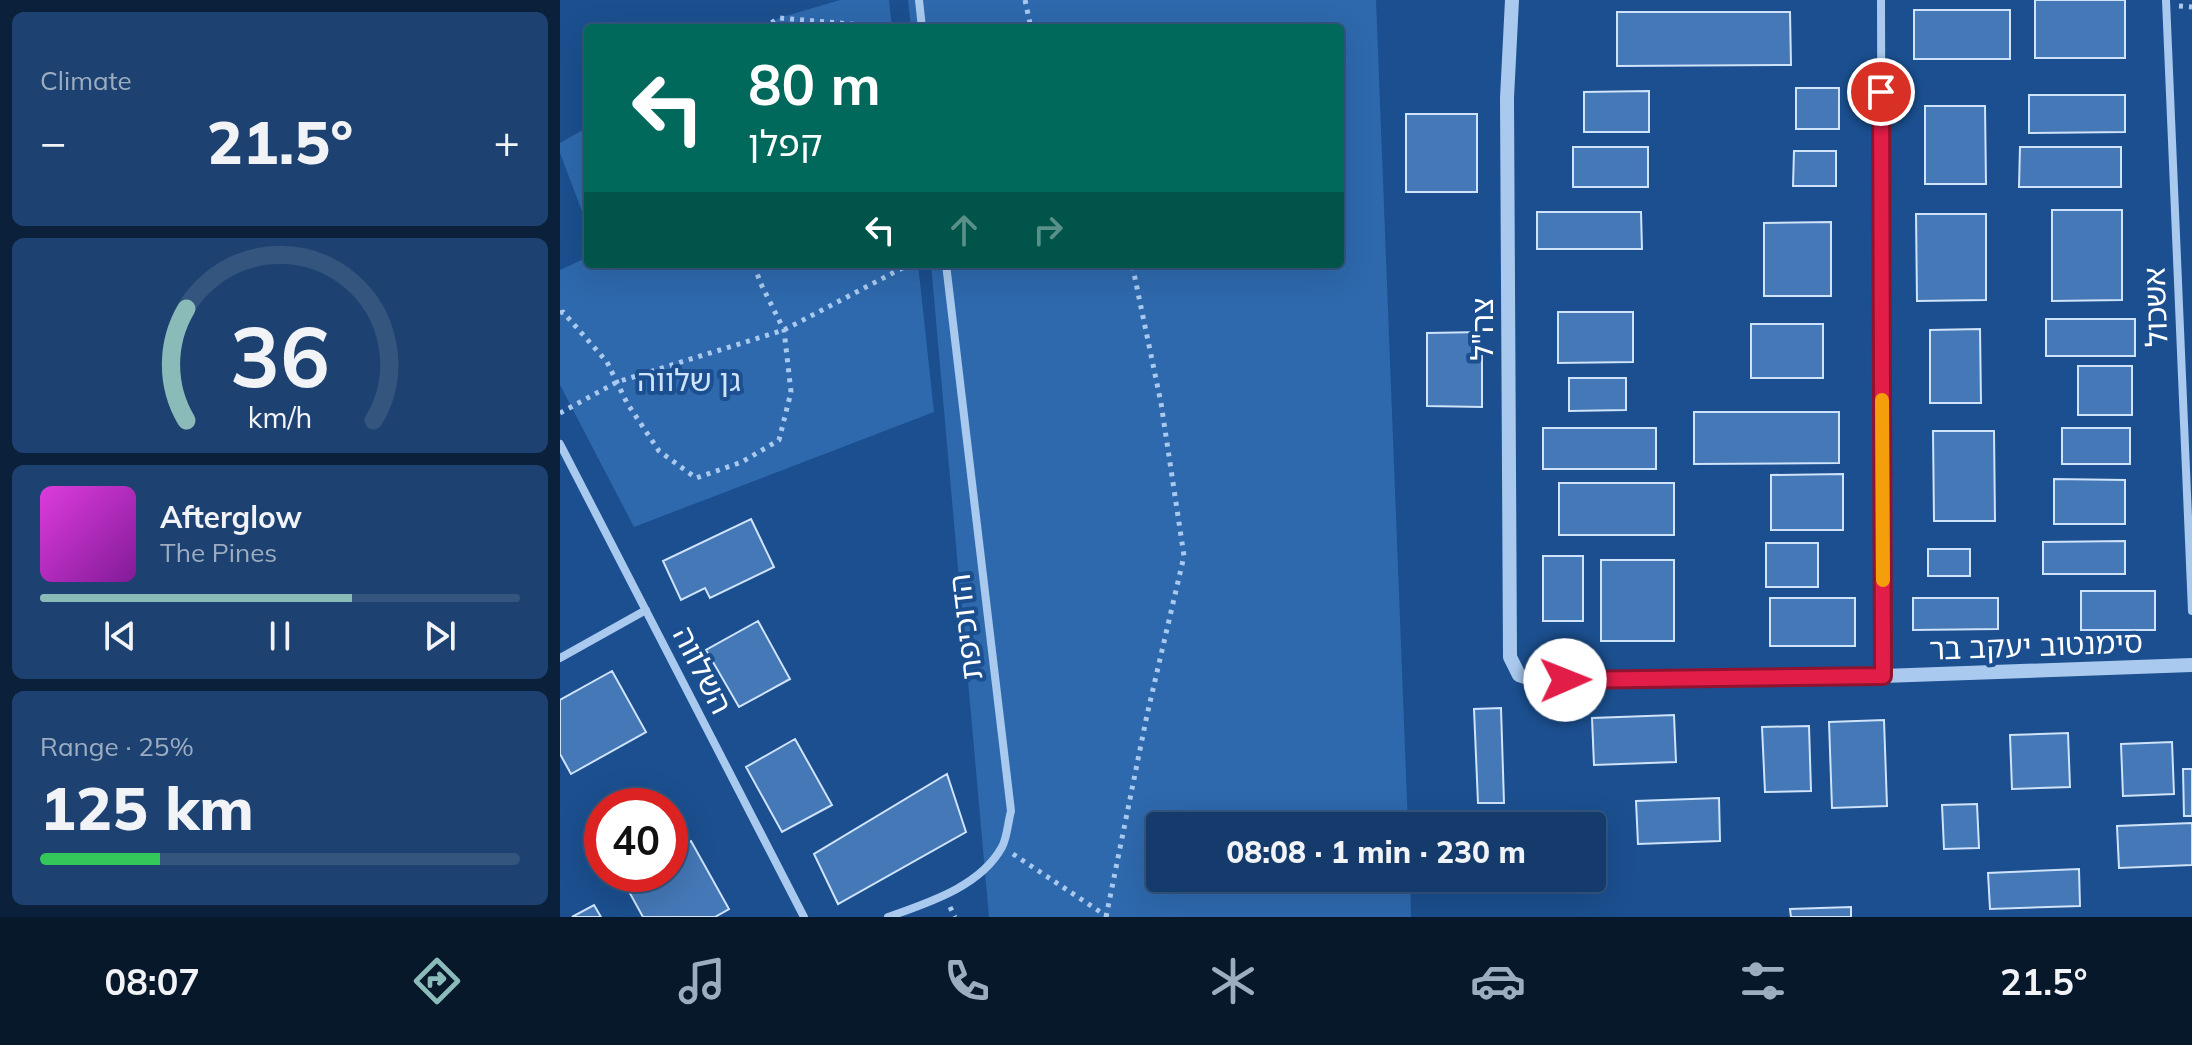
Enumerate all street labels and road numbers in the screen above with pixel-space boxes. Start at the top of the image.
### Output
street label: אשכול [2135,267,2175,347]
street label: צה"ל [1463,298,1501,360]
street label: הדוכיפת [940,572,990,682]
street label: השלווה [665,620,741,720]
street label: סימנטוב יעקב בר [1928,622,2144,668]

